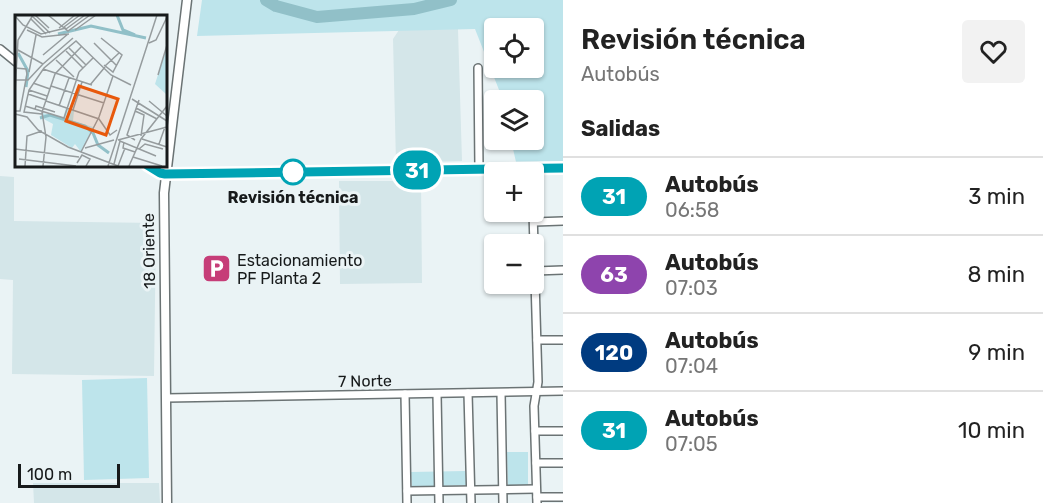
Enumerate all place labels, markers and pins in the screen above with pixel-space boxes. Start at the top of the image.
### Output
marker: Revisión técnica [280,159,306,185]
place label: Revisión técnica [228,188,358,207]
place label: Estacionamiento PF Planta 2 [237,251,362,288]
parking icon: Estacionamiento PF Planta 2 [200,253,232,285]

